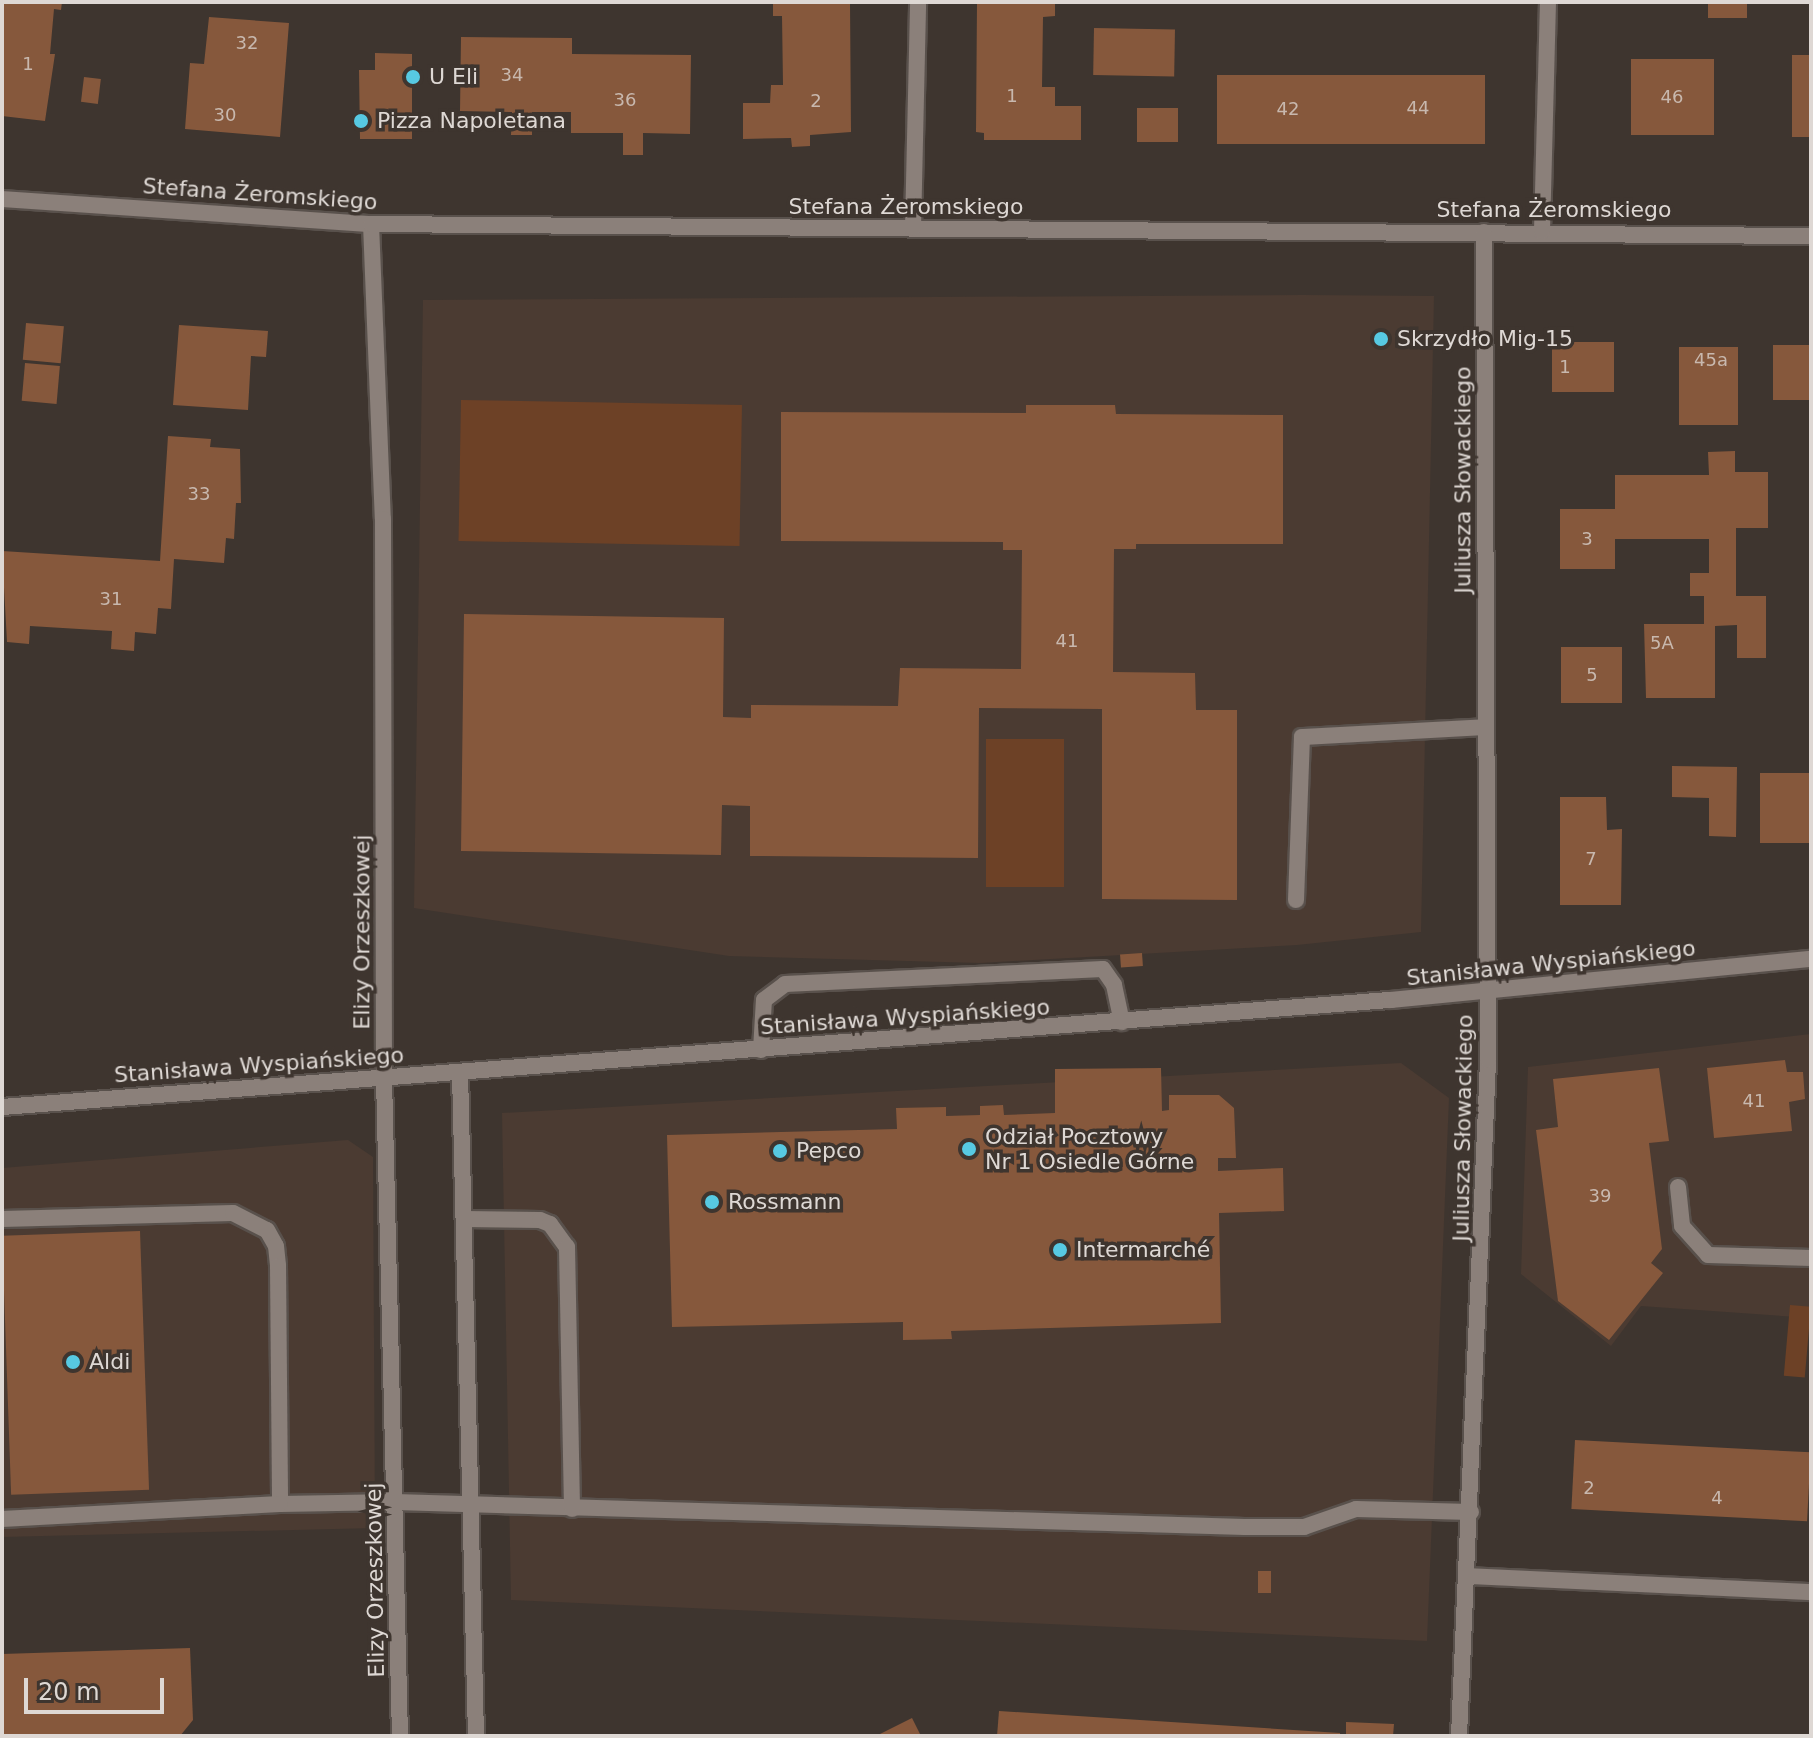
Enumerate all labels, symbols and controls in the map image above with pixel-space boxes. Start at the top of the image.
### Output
house number: 32 [236,32,258,54]
house number: 1 [22,53,34,75]
place label: U Eli [429,64,478,90]
house number: 34 [501,64,523,86]
marker: U Eli [404,68,422,86]
house number: 1 [1006,85,1018,107]
house number: 46 [1661,86,1683,108]
house number: 36 [614,89,636,111]
house number: 2 [810,90,822,112]
house number: 44 [1407,97,1429,119]
house number: 42 [1277,98,1299,120]
house number: 30 [214,104,236,126]
place label: Pizza Napoletana [377,108,566,134]
marker: Pizza Napoletana [352,112,370,130]
street label: Stefana Żeromskiego [142,173,378,215]
street label: Stefana Żeromskiego [788,194,1024,220]
street label: Stefana Żeromskiego [1436,197,1672,223]
place label: Skrzydło Mig-15 [1397,326,1573,352]
marker: Skrzydło Mig-15 [1372,330,1390,348]
house number: 45a [1694,349,1728,371]
house number: 1 [1559,356,1571,378]
street label: Juliusza Słowackiego [1450,366,1476,594]
house number: 33 [188,483,210,505]
house number: 3 [1581,528,1593,550]
house number: 31 [100,588,122,610]
house number: 41 [1056,630,1078,652]
house number: 5A [1650,632,1674,654]
house number: 5 [1586,664,1598,686]
street label: Elizy Orzeszkowej [349,834,375,1030]
house number: 7 [1585,848,1597,870]
street label: Stanisława Wyspiańskiego [1405,935,1697,991]
street label: Stanisława Wyspiańskiego [759,994,1051,1040]
street label: Juliusza Słowackiego [1448,1014,1478,1242]
street label: Stanisława Wyspiańskiego [113,1042,405,1088]
house number: 41 [1743,1090,1765,1112]
place label: Odział Pocztowy Nr 1 Osiedle Górne [985,1123,1194,1174]
place label: Pepco [796,1138,862,1164]
marker: Odział Pocztowy Nr 1 Osiedle Górne [960,1140,978,1158]
marker: Pepco [771,1142,789,1160]
house number: 39 [1589,1185,1611,1207]
place label: Rossmann [728,1189,841,1215]
marker: Rossmann [703,1193,721,1211]
place label: Intermarché [1076,1237,1210,1263]
marker: Intermarché [1051,1241,1069,1259]
place label: Aldi [89,1349,130,1375]
marker: Aldi [64,1353,82,1371]
house number: 2 [1583,1477,1595,1499]
street label: Elizy Orzeszkowej [360,1482,390,1678]
house number: 4 [1711,1487,1723,1509]
scale bar [28,1662,168,1712]
text: 20 m [38,1678,100,1706]

